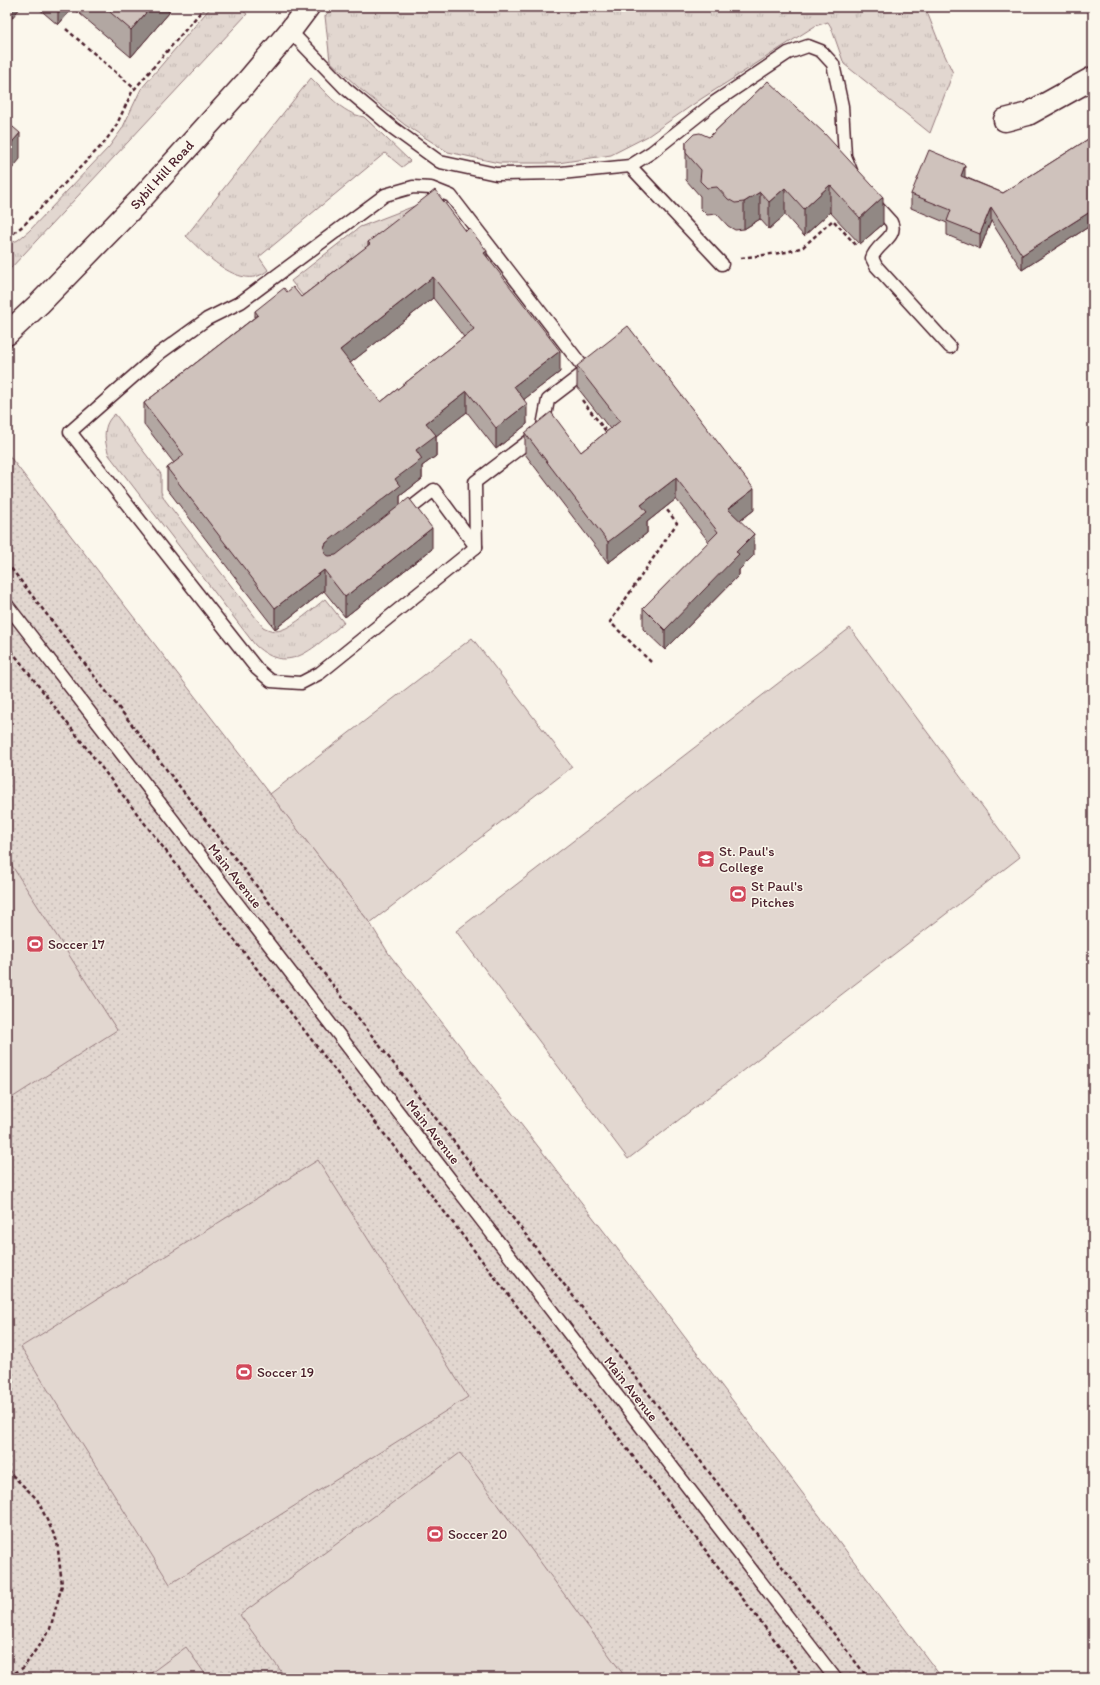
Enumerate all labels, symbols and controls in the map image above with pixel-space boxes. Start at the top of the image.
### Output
street label: Sybil Hill Road [126,137,198,213]
street label: Main Avenue [204,840,266,912]
place label: St. Paul's College [719,843,775,876]
school or university icon: St. Paul's College [696,849,716,869]
place label: St Paul's Pitches [751,878,803,911]
sports icon: St Paul's Pitches [728,884,748,904]
sports icon: Soccer 17 [25,934,45,954]
place label: Soccer 17 [48,936,105,953]
street label: Main Avenue [402,1096,464,1168]
street label: Main Avenue [600,1353,662,1425]
sports icon: Soccer 19 [234,1362,254,1382]
place label: Soccer 19 [257,1364,314,1381]
sports icon: Soccer 20 [425,1524,445,1544]
place label: Soccer 20 [448,1526,507,1543]

